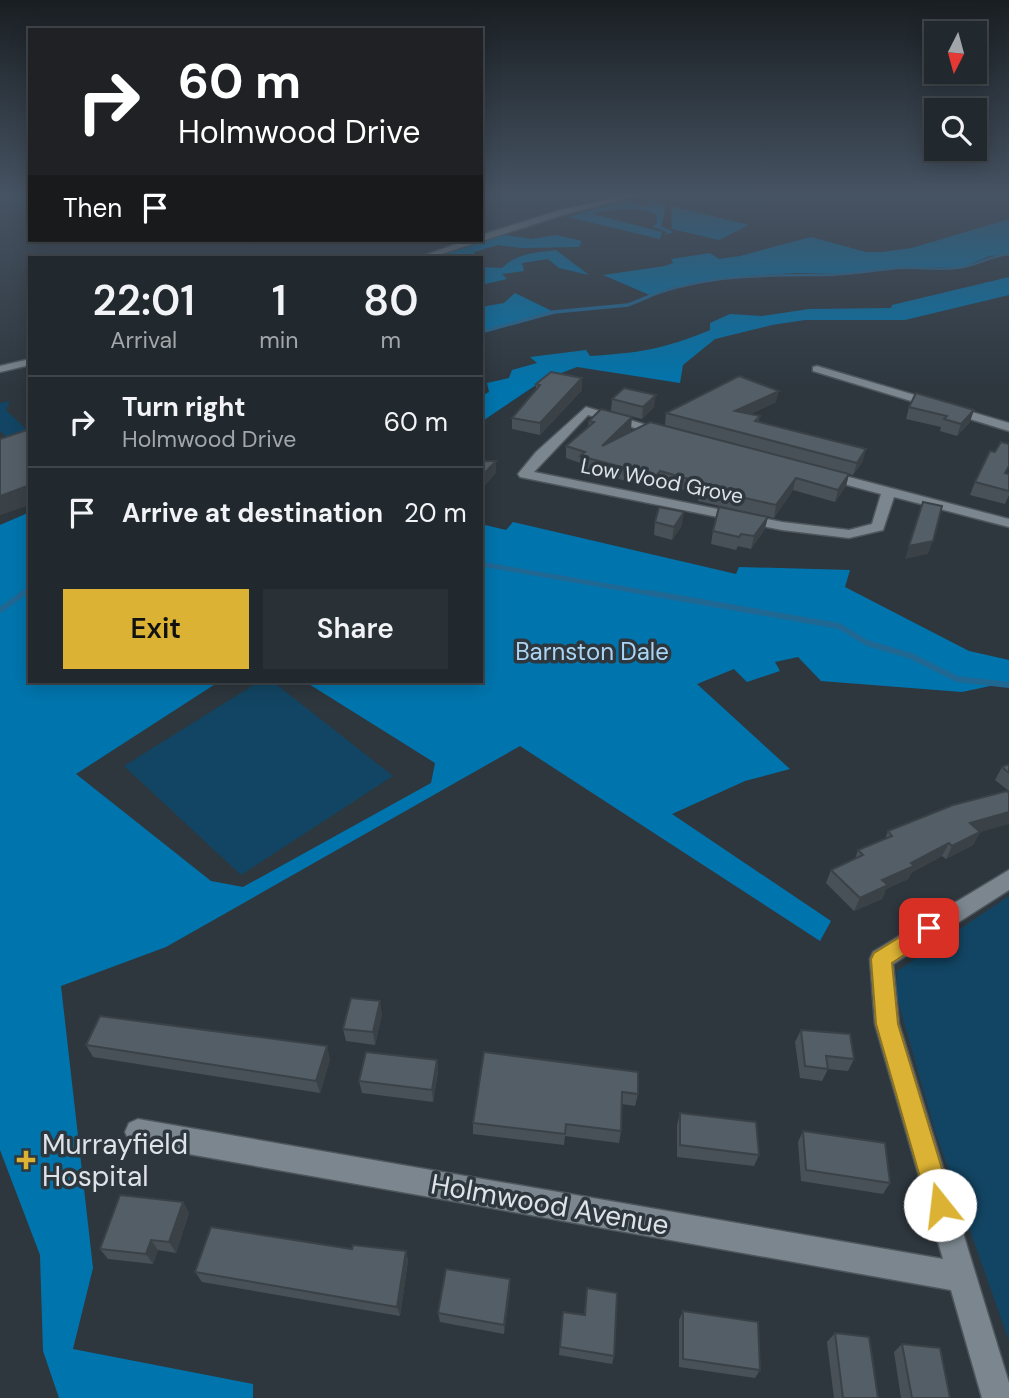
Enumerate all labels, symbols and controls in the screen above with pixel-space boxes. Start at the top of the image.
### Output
north arrow [924,21,987,84]
map controls [924,21,987,161]
text: 60 m [178,49,301,113]
icon: right [63,56,154,147]
button: search [924,98,987,161]
text: Holmwood Drive [178,111,421,153]
icon: arrive [136,189,174,227]
text: Then [63,191,122,225]
text: 22:01 [92,273,195,328]
text: 1 [272,273,286,328]
text: 80 [363,273,419,328]
text: Arrival [110,325,177,355]
text: min [259,325,299,355]
text: m [381,325,401,355]
text: Turn right [122,390,246,424]
icon: right [63,403,101,441]
text: 60 m [384,405,448,439]
text: Holmwood Drive [122,424,296,454]
street label: Low Wood Grove [578,452,746,510]
icon: arrive [63,494,101,532]
text: Arrive at destination [122,496,383,530]
text: 20 m [404,496,467,530]
button: Exit [63,589,249,669]
button: Share [263,589,448,669]
park label: Barnston Dale [515,636,669,667]
pin [899,898,959,958]
icon: arrive [910,909,948,947]
place label: Murrayfield Hospital [42,1126,188,1195]
marker: Murrayfield Hospital [16,1150,36,1170]
street label: Holmwood Avenue [428,1165,672,1244]
position arrow [903,1168,977,1242]

